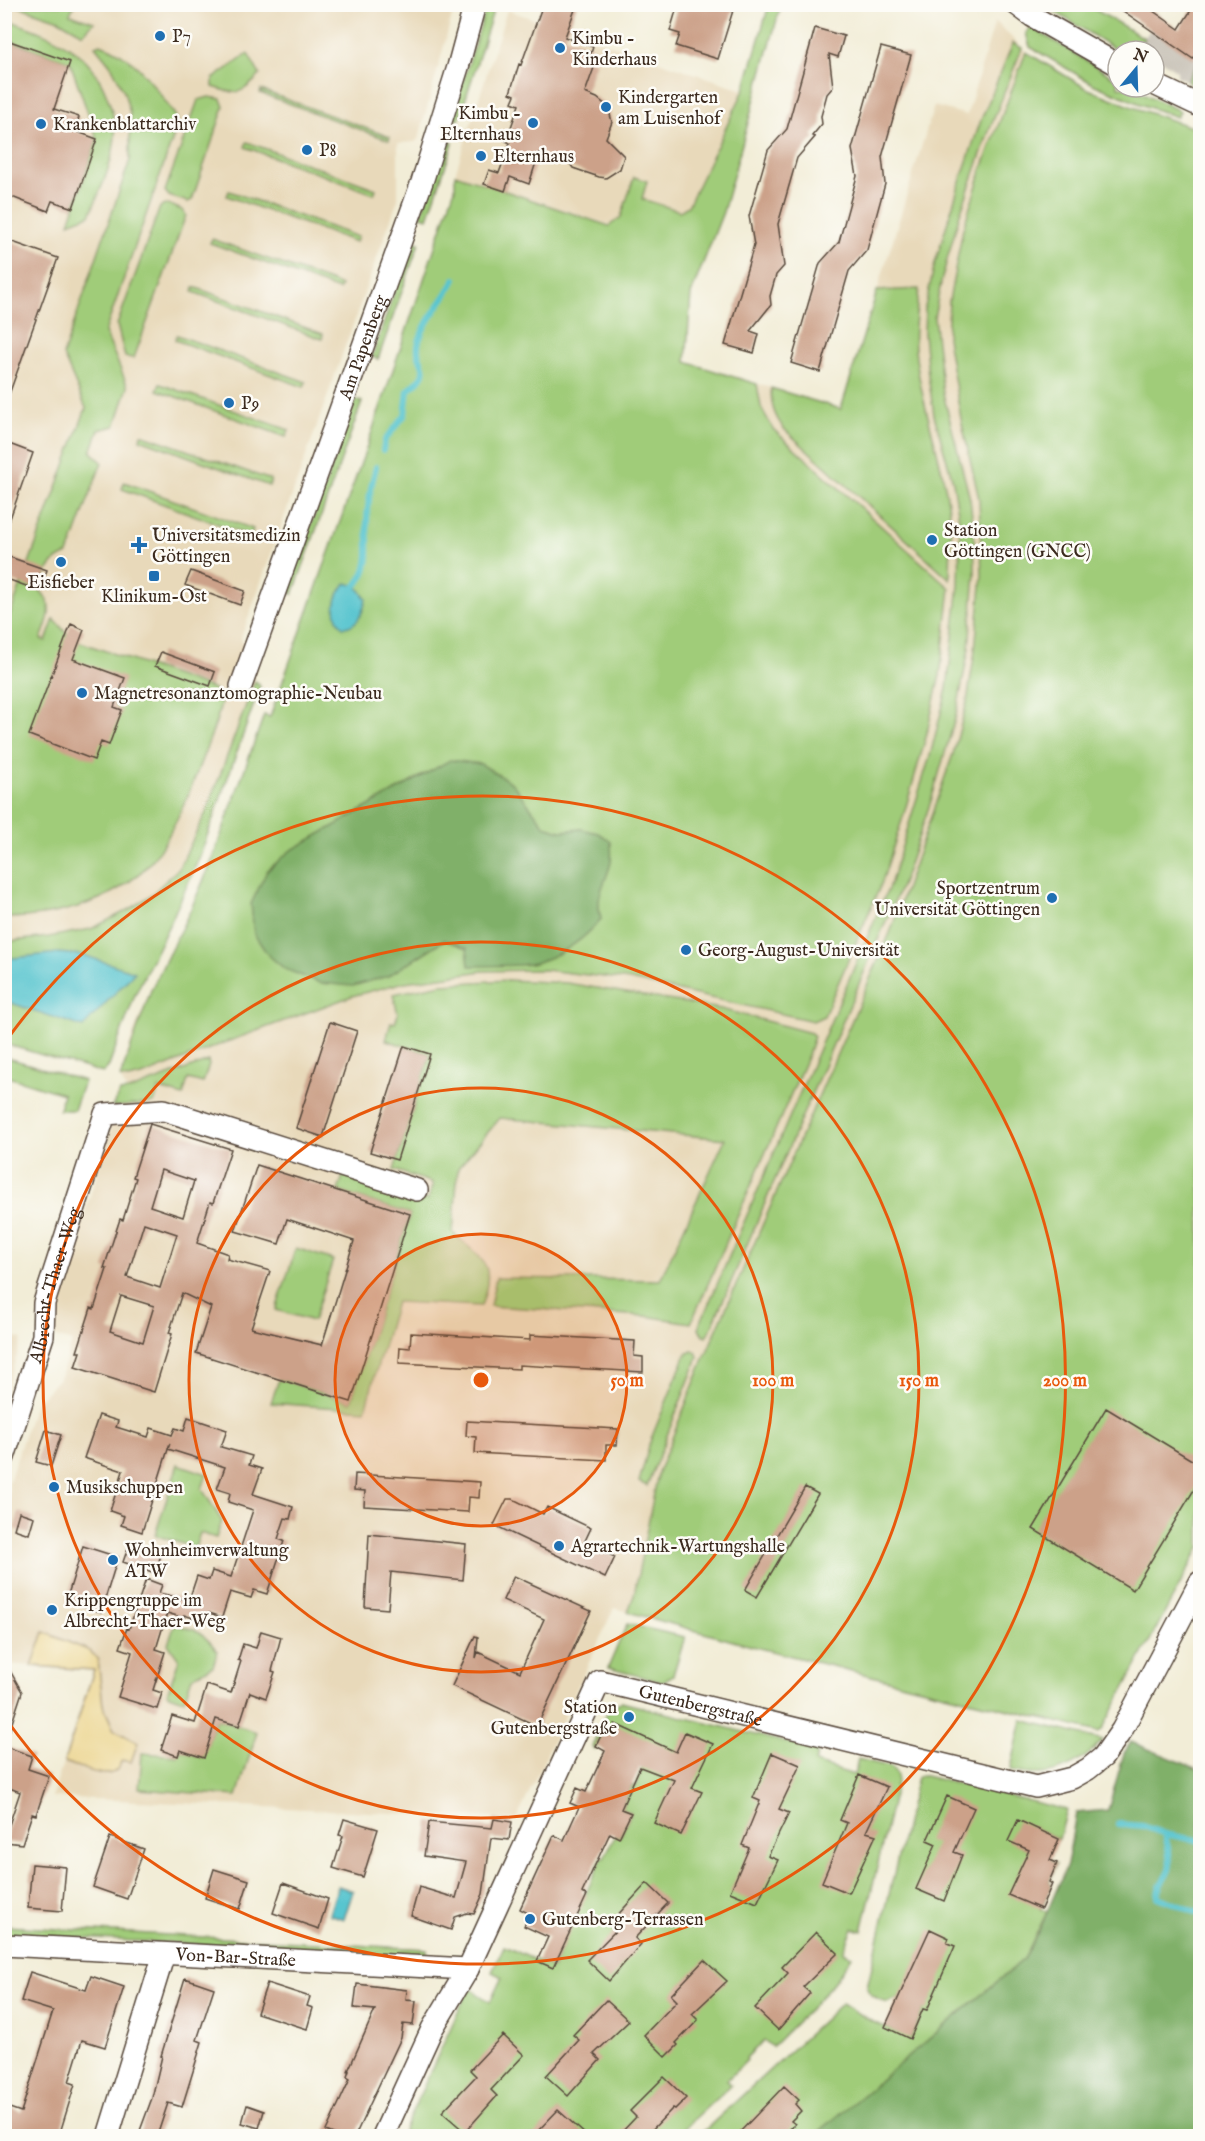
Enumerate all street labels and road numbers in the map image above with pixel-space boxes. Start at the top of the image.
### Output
street label: Am Papenberg [334,292,394,404]
street label: Albrecht-Thaer-Weg [25,1204,87,1367]
street label: Gutenbergstraße [636,1681,764,1733]
street label: Von-Bar-Straße [174,1944,296,1973]

